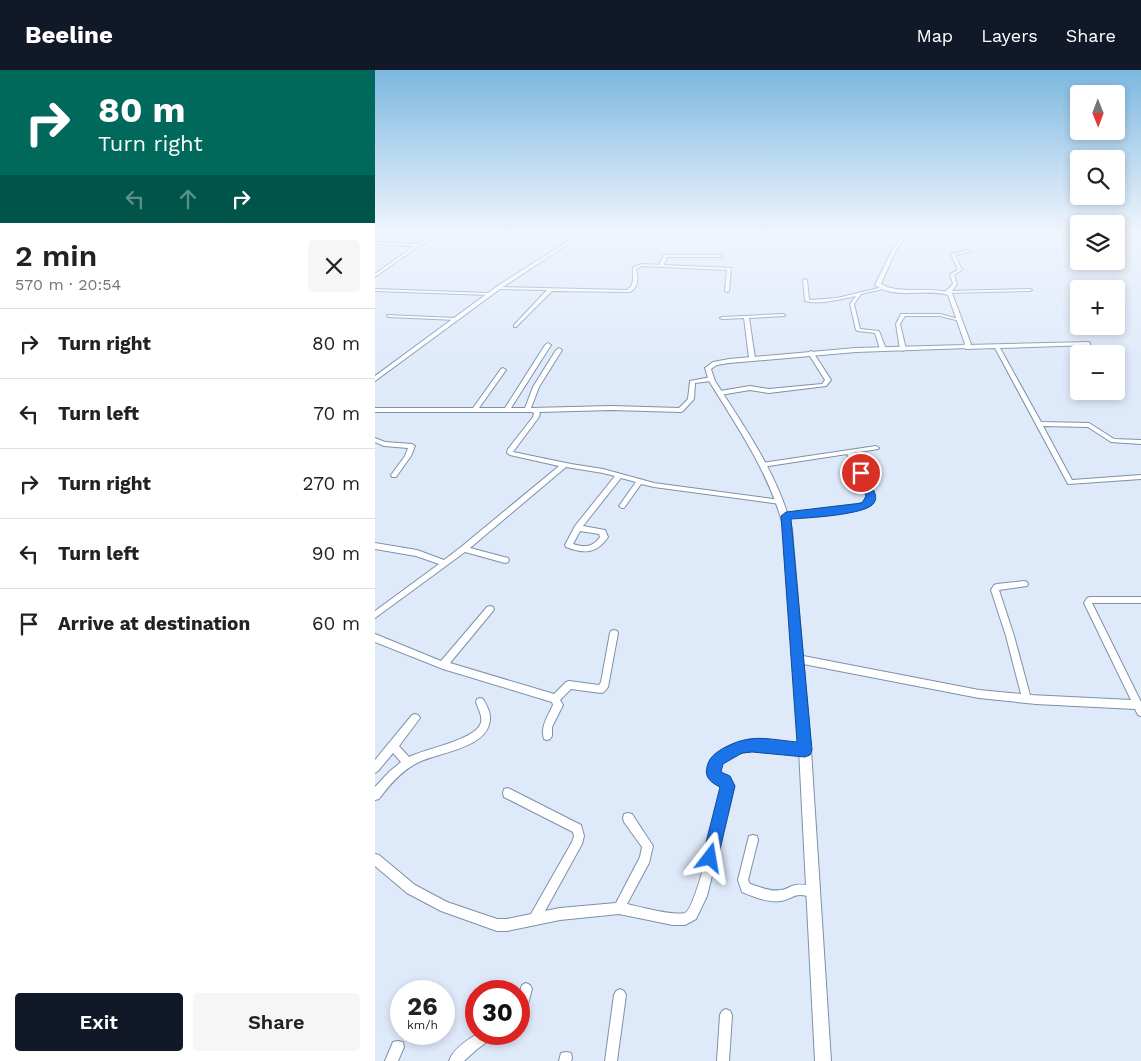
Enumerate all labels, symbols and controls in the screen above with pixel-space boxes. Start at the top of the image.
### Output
text: Beeline [25,21,113,49]
text: Map [916,25,953,46]
text: Layers [981,25,1038,46]
text: Share [1066,25,1116,46]
north arrow [1070,85,1125,140]
map controls [1070,85,1125,400]
text: 80 m [98,89,185,131]
icon: right [15,90,80,155]
text: Turn right [98,131,203,156]
button: search [1070,150,1125,205]
icon: left [121,185,149,213]
icon: ahead [174,185,202,213]
icon: right [227,185,255,213]
button: layers [1070,215,1125,270]
text: 2 min [15,238,97,273]
button: close [308,240,360,292]
text: 570 m · 20:54 [15,275,121,294]
button: + [1070,280,1125,335]
icon: right [15,330,43,358]
text: Turn right [58,332,151,355]
text: 80 m [312,332,360,355]
button: − [1070,345,1125,400]
icon: left [15,400,43,428]
text: Turn left [58,402,139,425]
text: 70 m [313,402,360,425]
pin [840,452,882,494]
icon: arrive [847,459,875,487]
icon: right [15,470,43,498]
text: Turn right [58,472,151,495]
text: 270 m [303,472,360,495]
icon: left [15,540,43,568]
text: Turn left [58,542,139,565]
text: 90 m [312,542,360,565]
icon: arrive [15,610,43,638]
text: Arrive at destination [58,612,250,635]
text: 60 m [312,612,360,635]
position arrow [683,831,735,883]
speed limit sign: 30 [465,980,530,1045]
text: 26 [407,992,438,1021]
button: Exit [15,993,183,1051]
button: Share [193,993,360,1051]
text: km/h [407,1018,438,1032]

